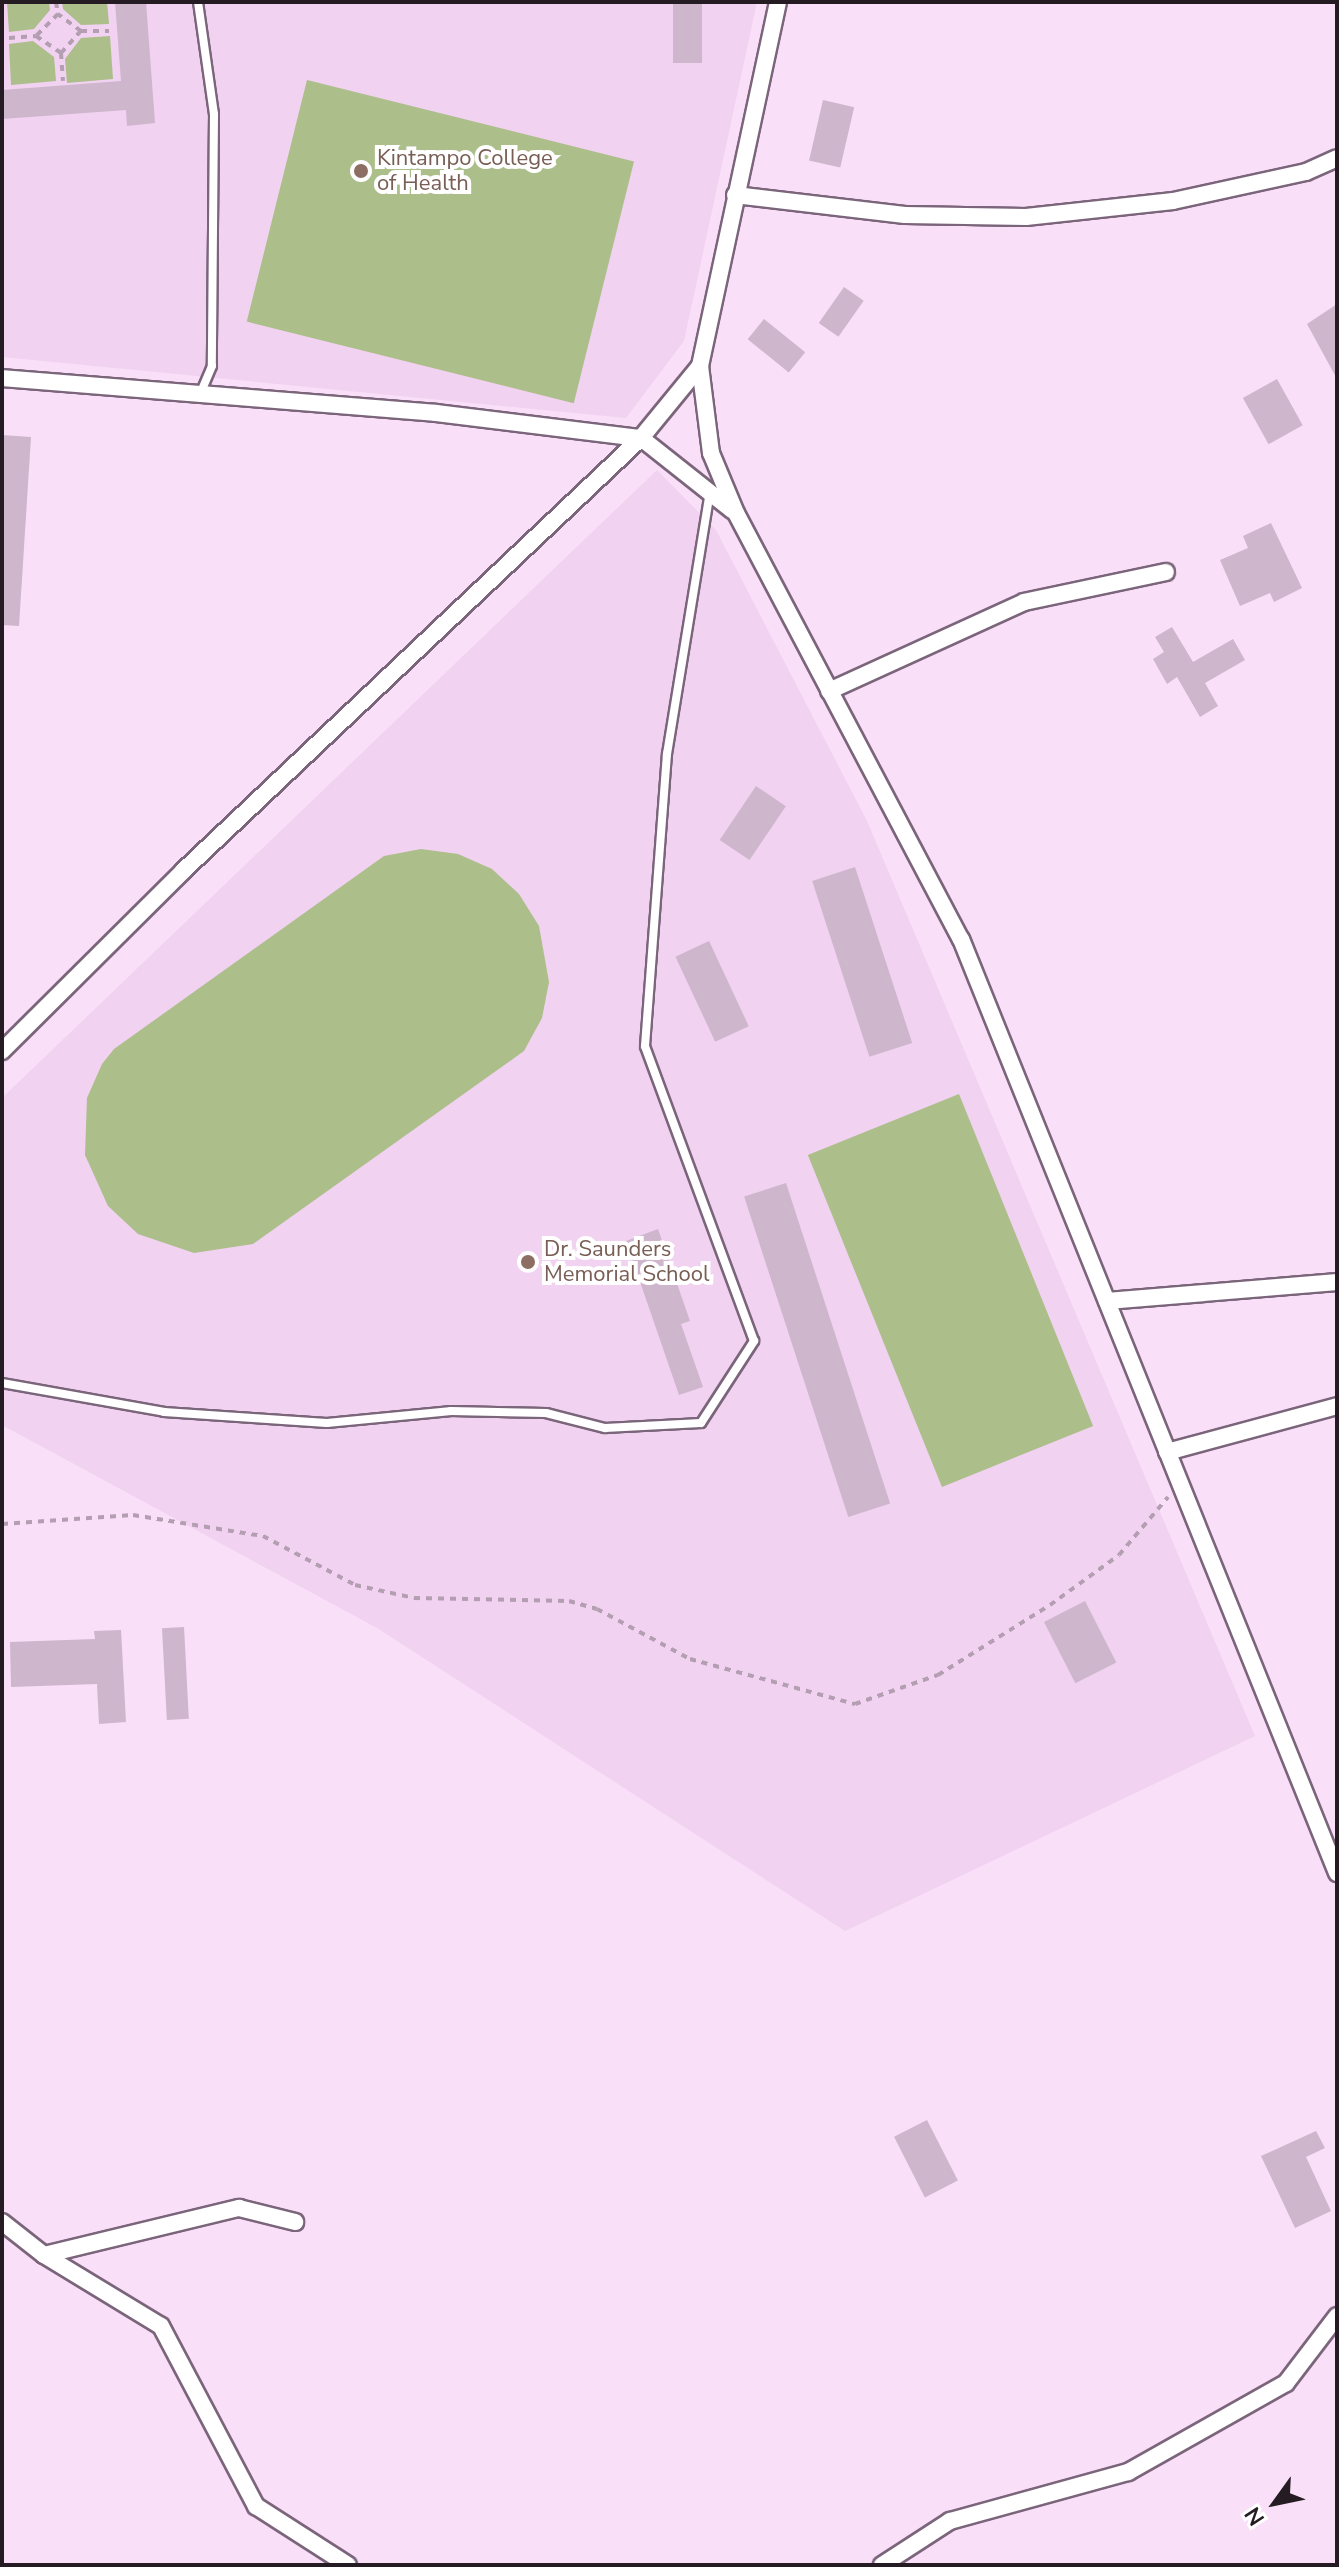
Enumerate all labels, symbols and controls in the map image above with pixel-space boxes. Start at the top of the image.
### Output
place label: Kintampo College of Health [377,145,553,196]
marker: Kintampo College of Health [352,162,370,180]
place label: Dr. Saunders Memorial School [544,1236,710,1288]
marker: Dr. Saunders Memorial School [519,1253,537,1271]
north arrow [1235,2463,1315,2543]
text: N [1238,2501,1272,2531]

